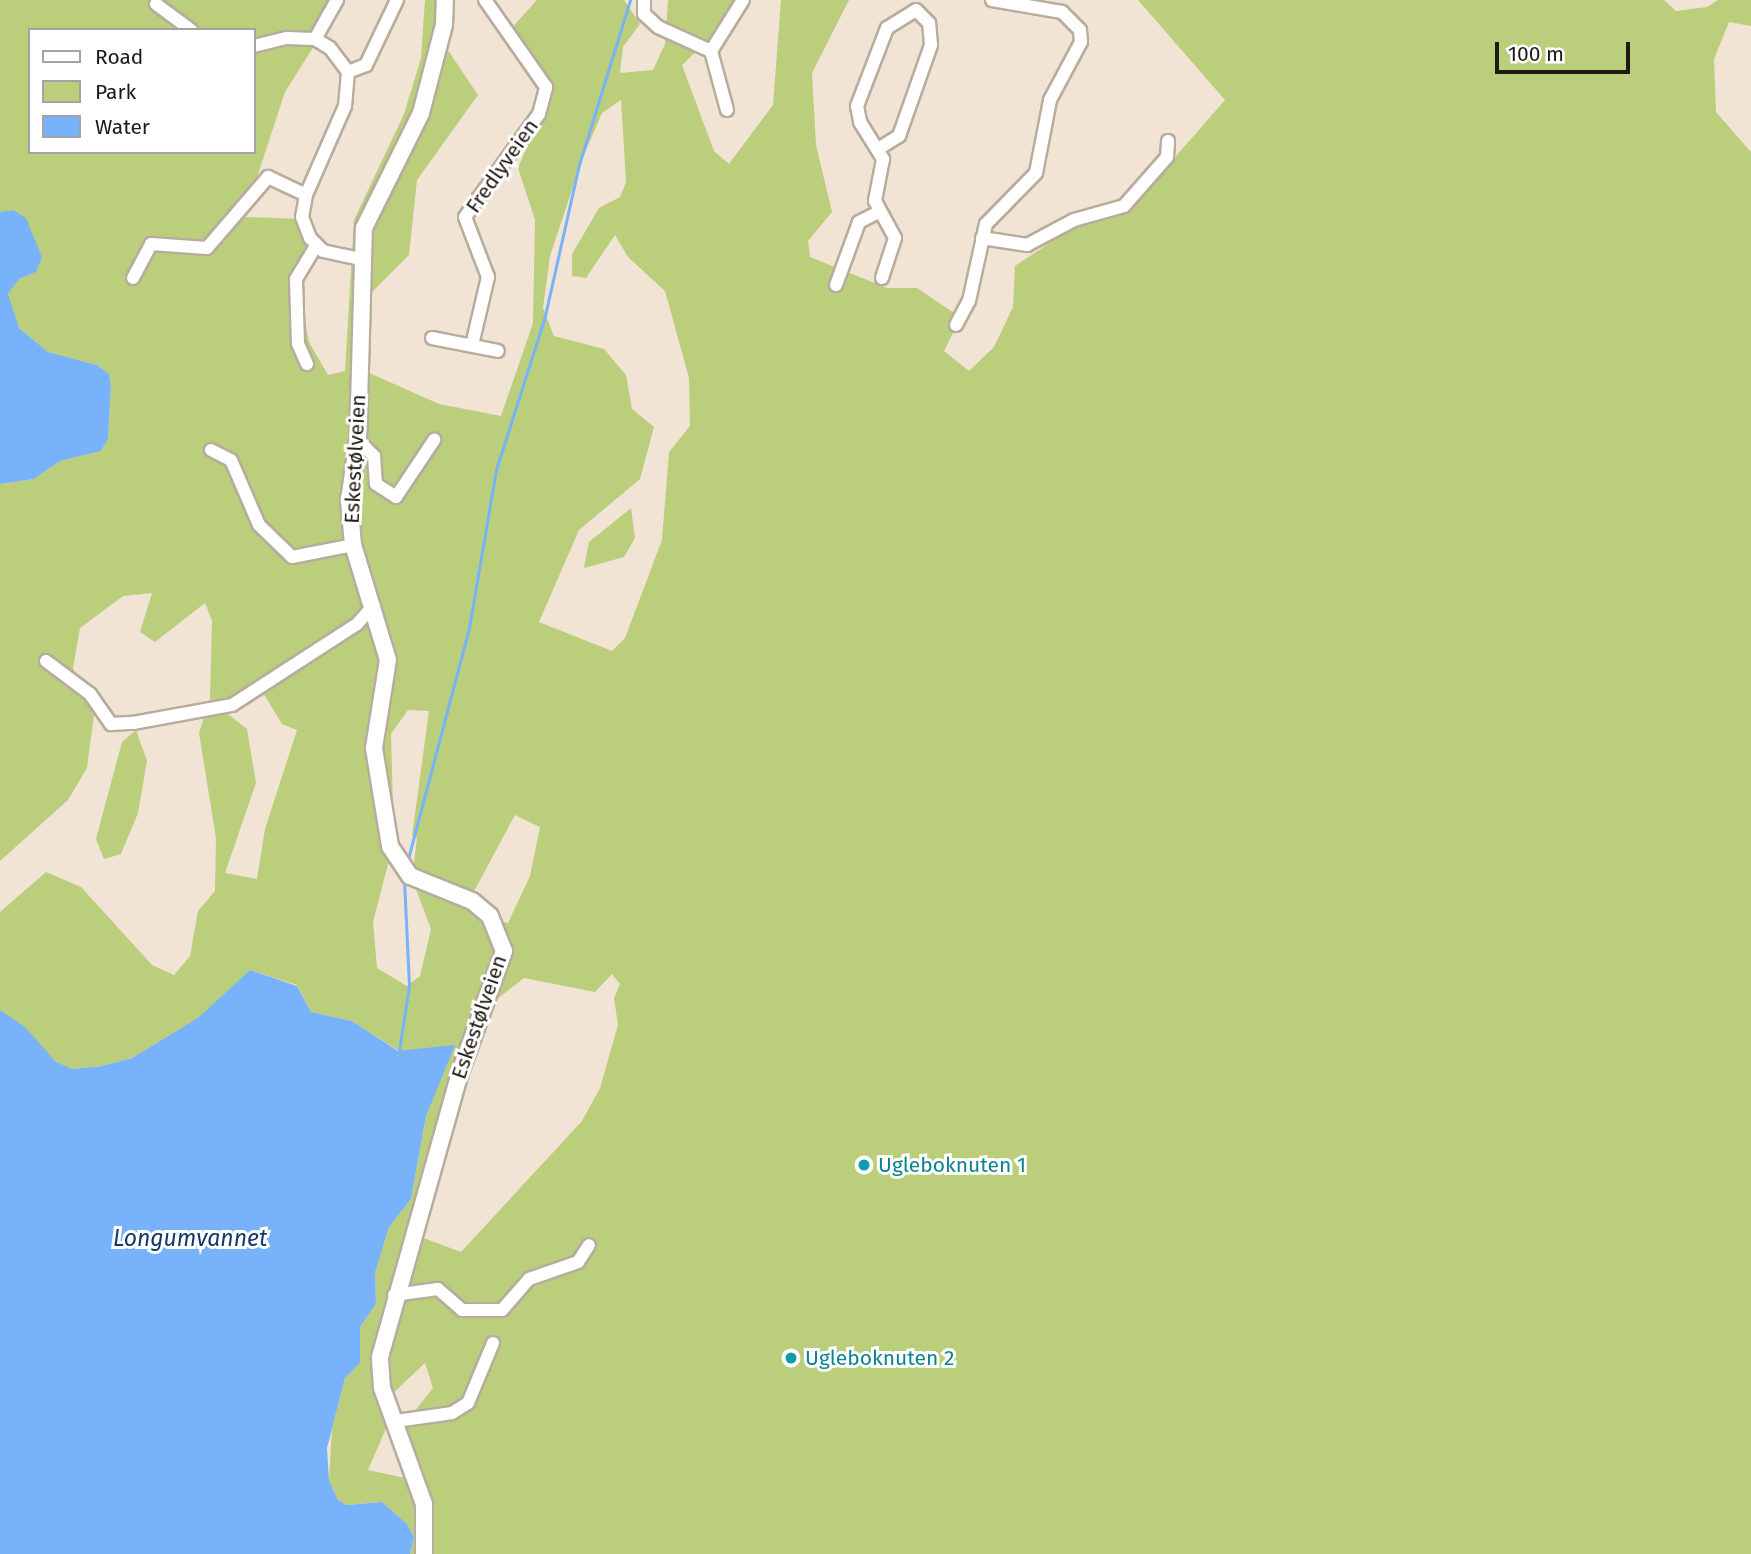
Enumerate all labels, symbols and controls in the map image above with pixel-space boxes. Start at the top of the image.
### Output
legend [28,28,256,154]
scale bar [1499,28,1634,72]
text: 100 m [1508,41,1564,67]
text: Road [95,44,143,70]
text: Park [95,79,136,105]
text: Water [95,114,150,140]
street label: Fredlyveien [461,114,543,218]
street label: Eskestølveien [339,394,371,524]
street label: Eskestølveien [446,952,512,1082]
place label: Ugleboknuten 1 [878,1152,1026,1178]
marker: Ugleboknuten 1 [856,1157,872,1173]
water label: Longumvannet [113,1224,267,1252]
place label: Ugleboknuten 2 [805,1345,954,1371]
marker: Ugleboknuten 2 [783,1350,799,1366]

